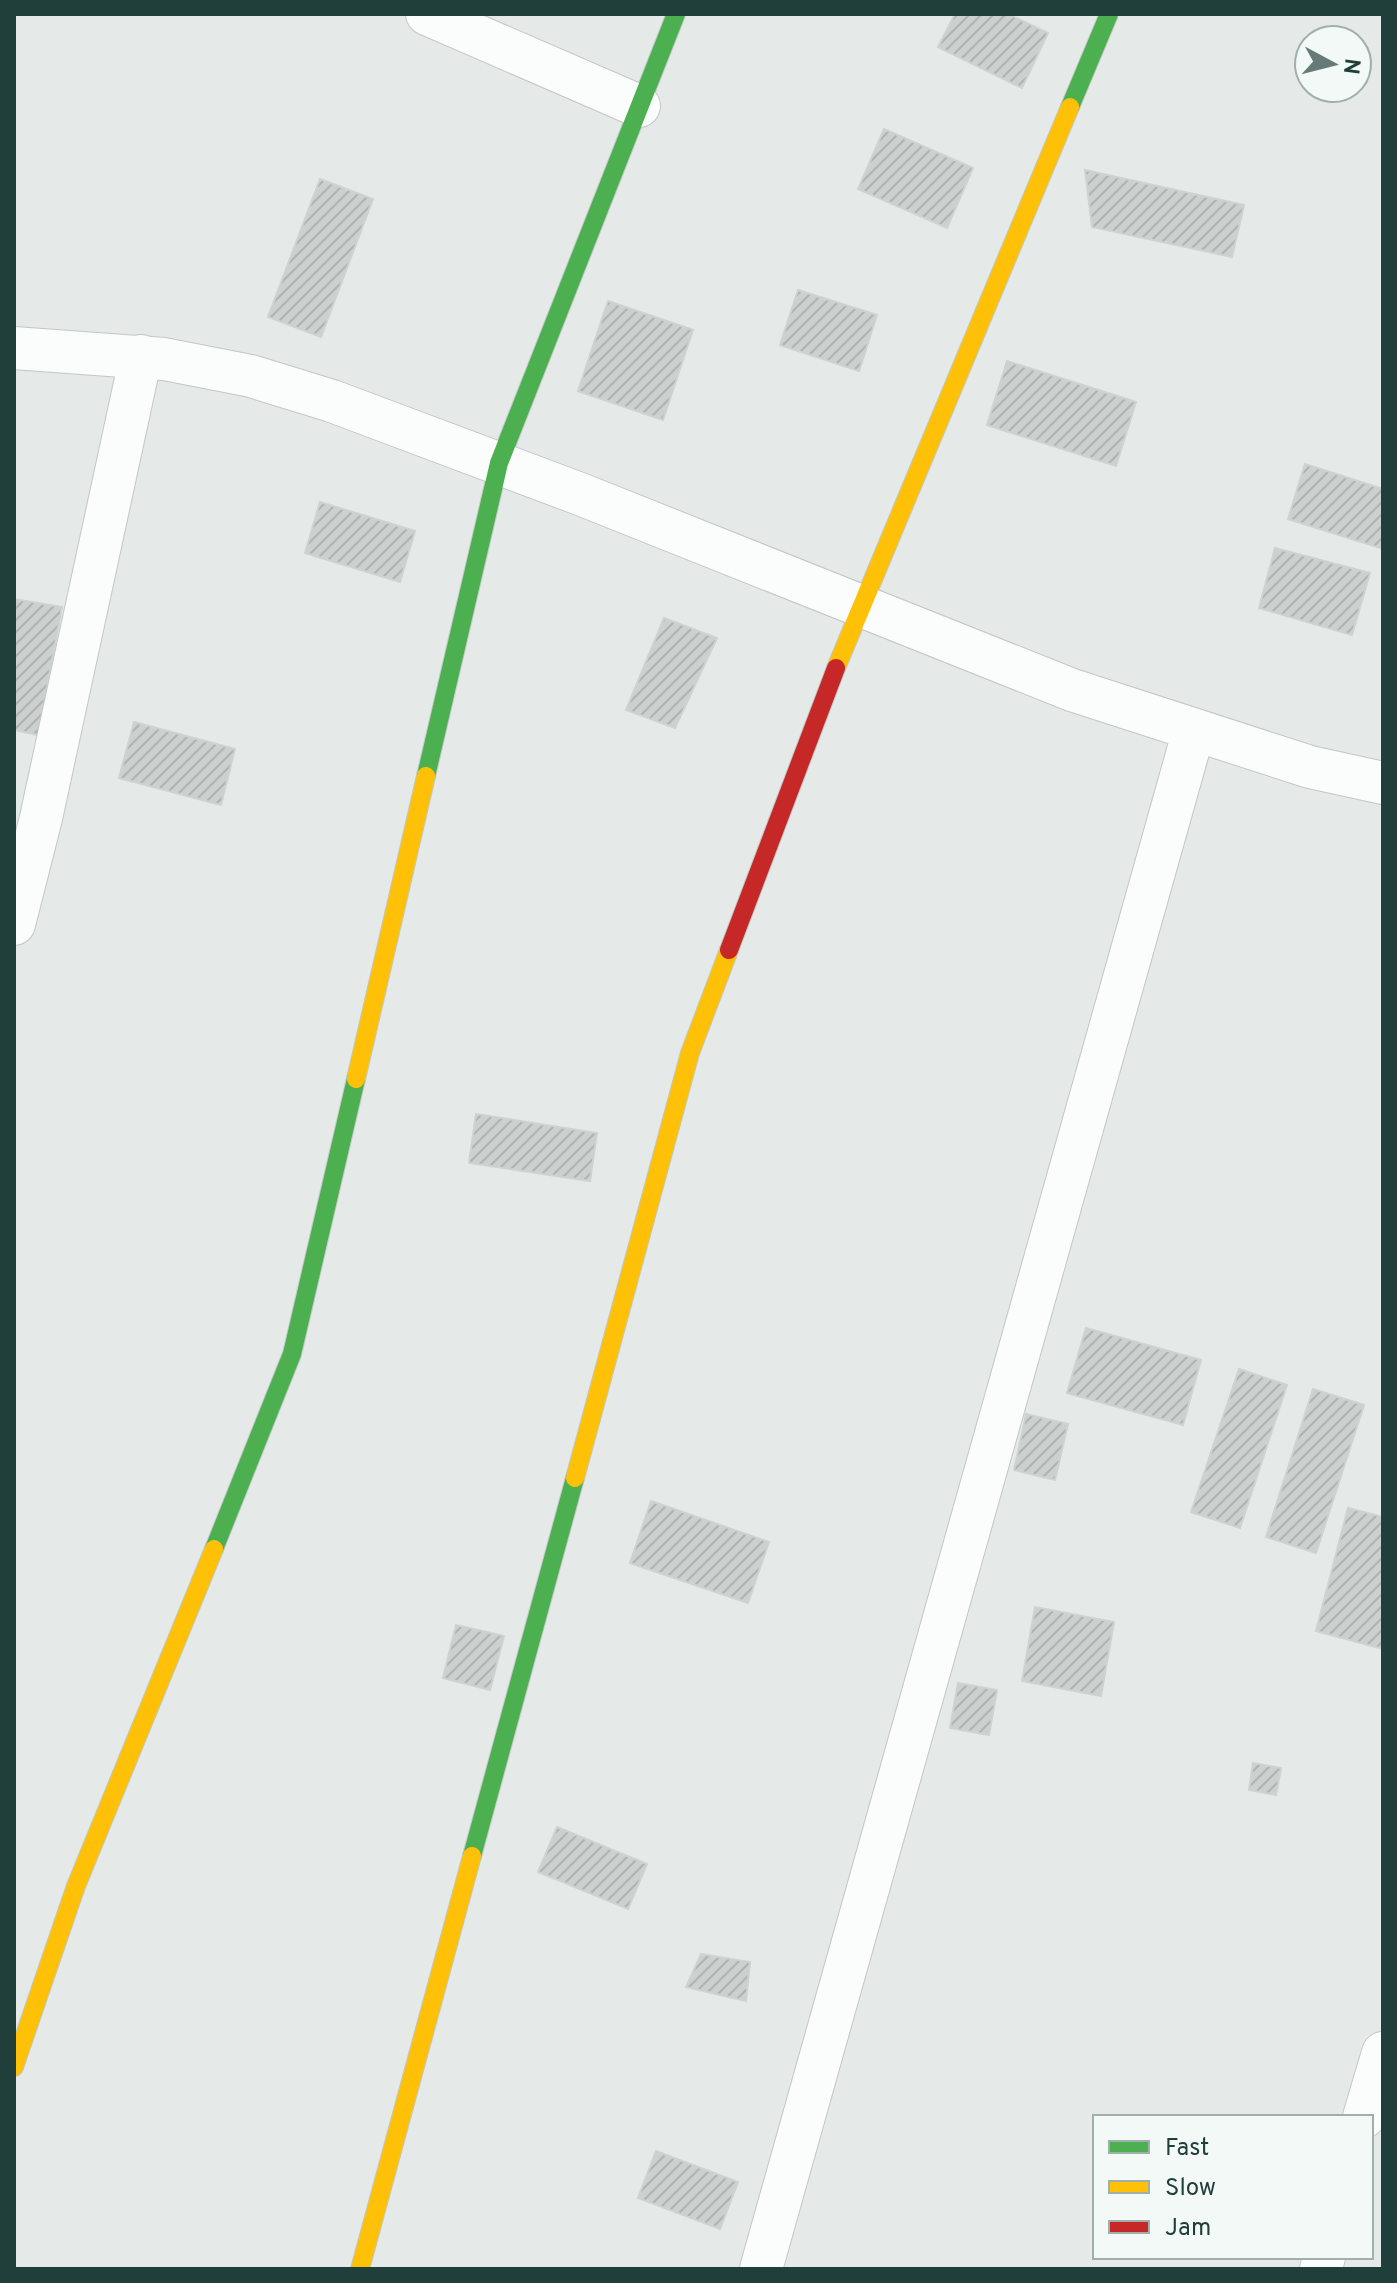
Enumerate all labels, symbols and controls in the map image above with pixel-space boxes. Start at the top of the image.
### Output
north arrow [1293,24,1373,104]
text: N [1336,57,1365,76]
legend [1093,2115,1373,2259]
text: Fast [1165,2134,1209,2164]
text: Slow [1165,2174,1216,2204]
text: Jam [1165,2214,1211,2244]

